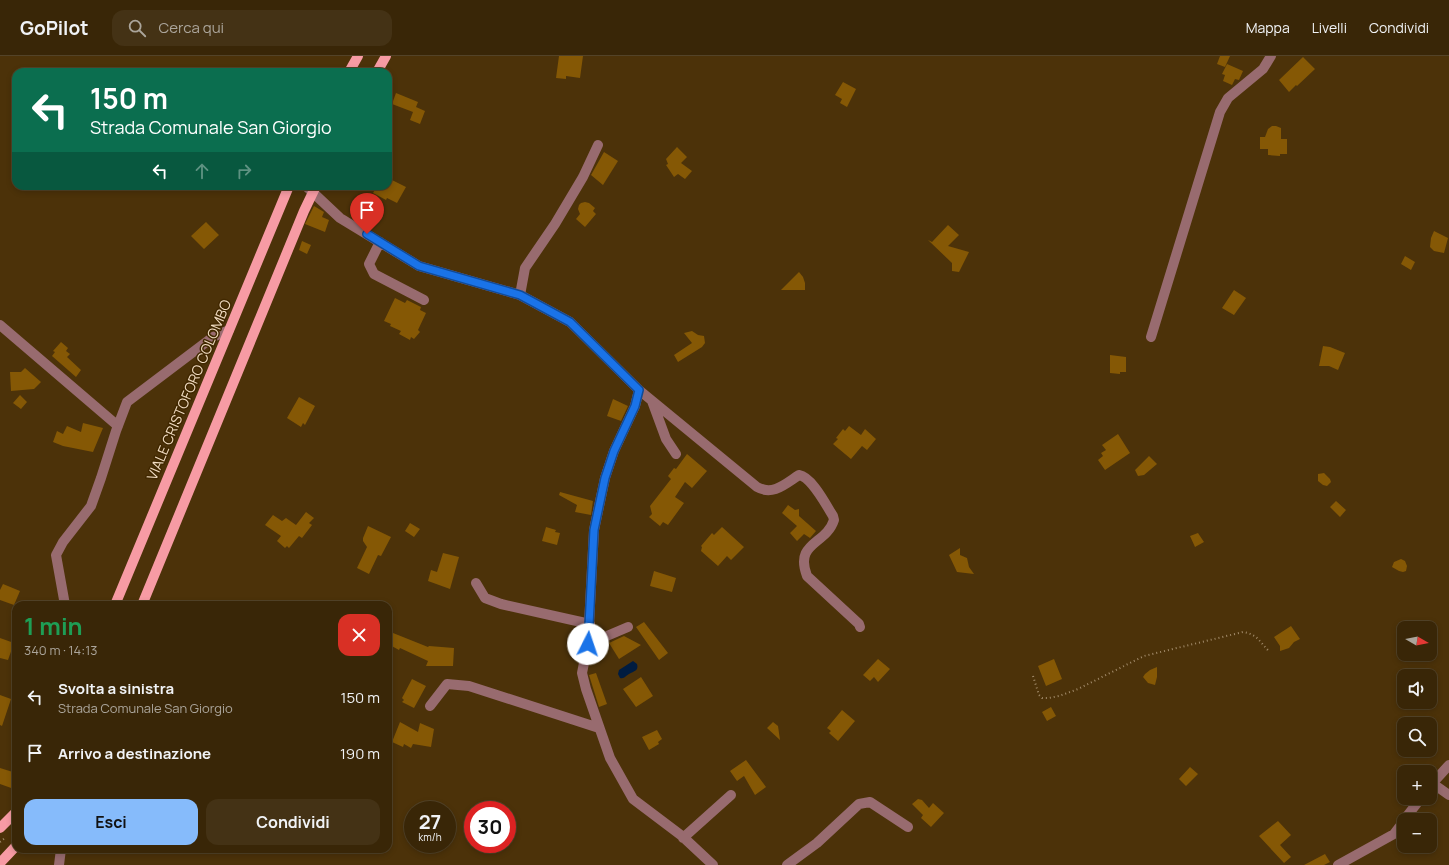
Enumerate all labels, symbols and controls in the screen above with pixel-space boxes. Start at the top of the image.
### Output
search box [112,10,392,46]
text: GoPilot [20,15,88,41]
icon: search [126,17,148,39]
text: Cerca qui [158,17,224,38]
text: Mappa [1246,18,1290,37]
text: Livelli [1312,18,1347,37]
text: Condividi [1369,18,1429,37]
text: 150 m [90,79,168,117]
icon: left [24,84,76,136]
text: Strada Comunale San Giorgio [90,115,332,139]
icon: left [149,160,171,182]
icon: ahead [191,160,213,182]
icon: right [233,160,255,182]
pin [350,193,384,234]
icon: arrive [356,199,378,221]
street label: VIALE CRISTOFORO COLOMBO [142,297,235,483]
text: 1 min [24,609,83,642]
button: close [338,614,380,656]
north arrow [1397,621,1437,661]
map controls [1397,621,1437,853]
position arrow [567,623,609,665]
text: 340 m · 14:13 [24,641,97,659]
button: sound [1397,669,1437,709]
text: Svolta a sinistra [58,678,174,699]
icon: left [24,686,46,708]
text: 150 m [341,687,380,708]
text: Strada Comunale San Giorgio [58,699,233,717]
button: search [1397,717,1437,757]
icon: arrive [24,742,46,764]
text: Arrivo a destinazione [58,743,211,764]
text: 190 m [340,743,380,764]
button: + [1397,765,1437,805]
button: Esci [24,799,198,845]
button: Condividi [206,799,380,845]
speed limit sign: 30 [464,801,516,853]
text: 27 [419,808,441,835]
button: − [1397,813,1437,853]
text: km/h [418,830,442,844]

